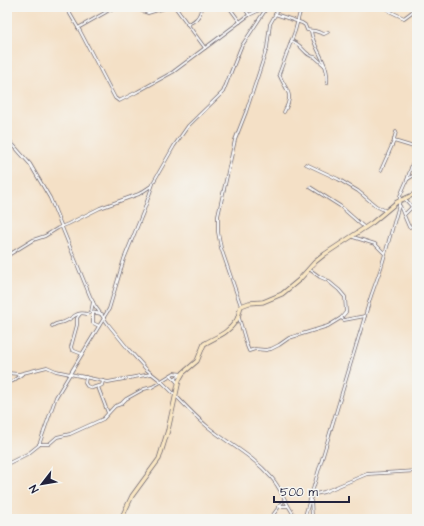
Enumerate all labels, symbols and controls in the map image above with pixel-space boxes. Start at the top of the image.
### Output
north arrow [22,464,62,504]
scale bar [274,478,349,504]
text: N [26,482,42,496]
text: 500 m [280,484,318,501]

